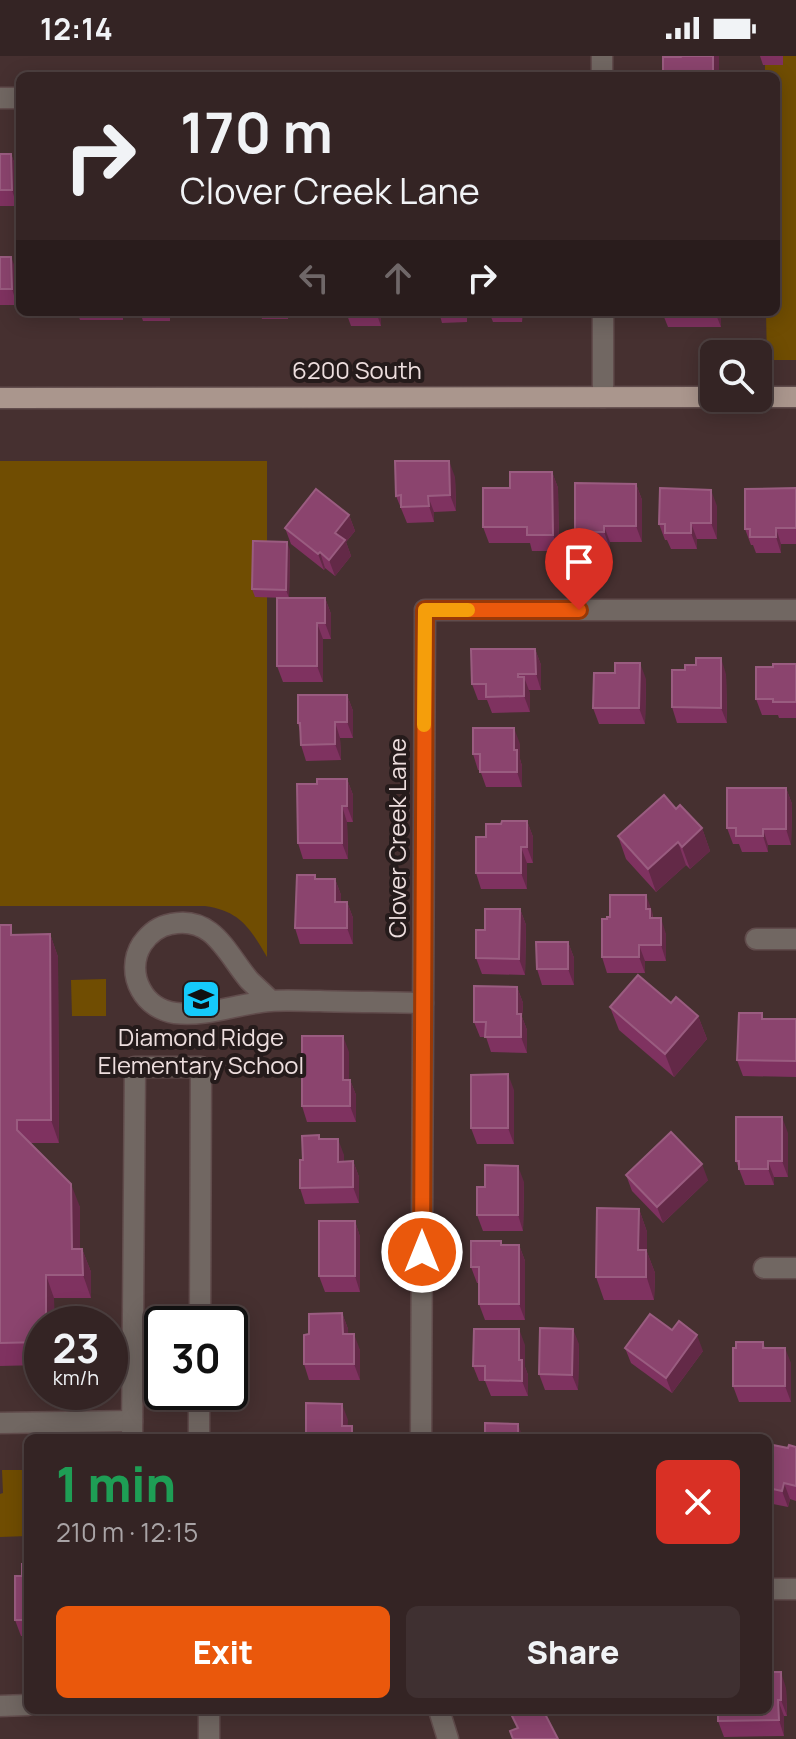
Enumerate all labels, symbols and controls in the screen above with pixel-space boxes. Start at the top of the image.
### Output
text: 12:14 [40,8,113,49]
text: 170 m [180,93,333,170]
icon: right [48,104,152,208]
text: Clover Creek Lane [180,166,480,215]
icon: left [292,256,336,300]
icon: ahead [376,256,420,300]
icon: right [460,256,504,300]
map controls [700,340,772,412]
button: search [700,340,772,412]
street label: 6200 South [292,353,422,386]
pin [545,528,613,610]
icon: arrive [557,540,601,584]
street label: Clover Creek Lane [380,738,413,938]
school or university icon: Diamond Ridge Elementary School [180,978,222,1020]
place label: Diamond Ridge Elementary School [98,1020,304,1081]
position arrow [380,1210,464,1294]
speed limit sign: 30 [144,1306,248,1410]
text: 23 [52,1320,100,1375]
text: km/h [53,1364,99,1391]
text: 1 min [56,1451,176,1516]
button: close [656,1460,740,1544]
text: 210 m · 12:15 [56,1514,198,1550]
button: Exit [56,1606,390,1698]
button: Share [406,1606,740,1698]

